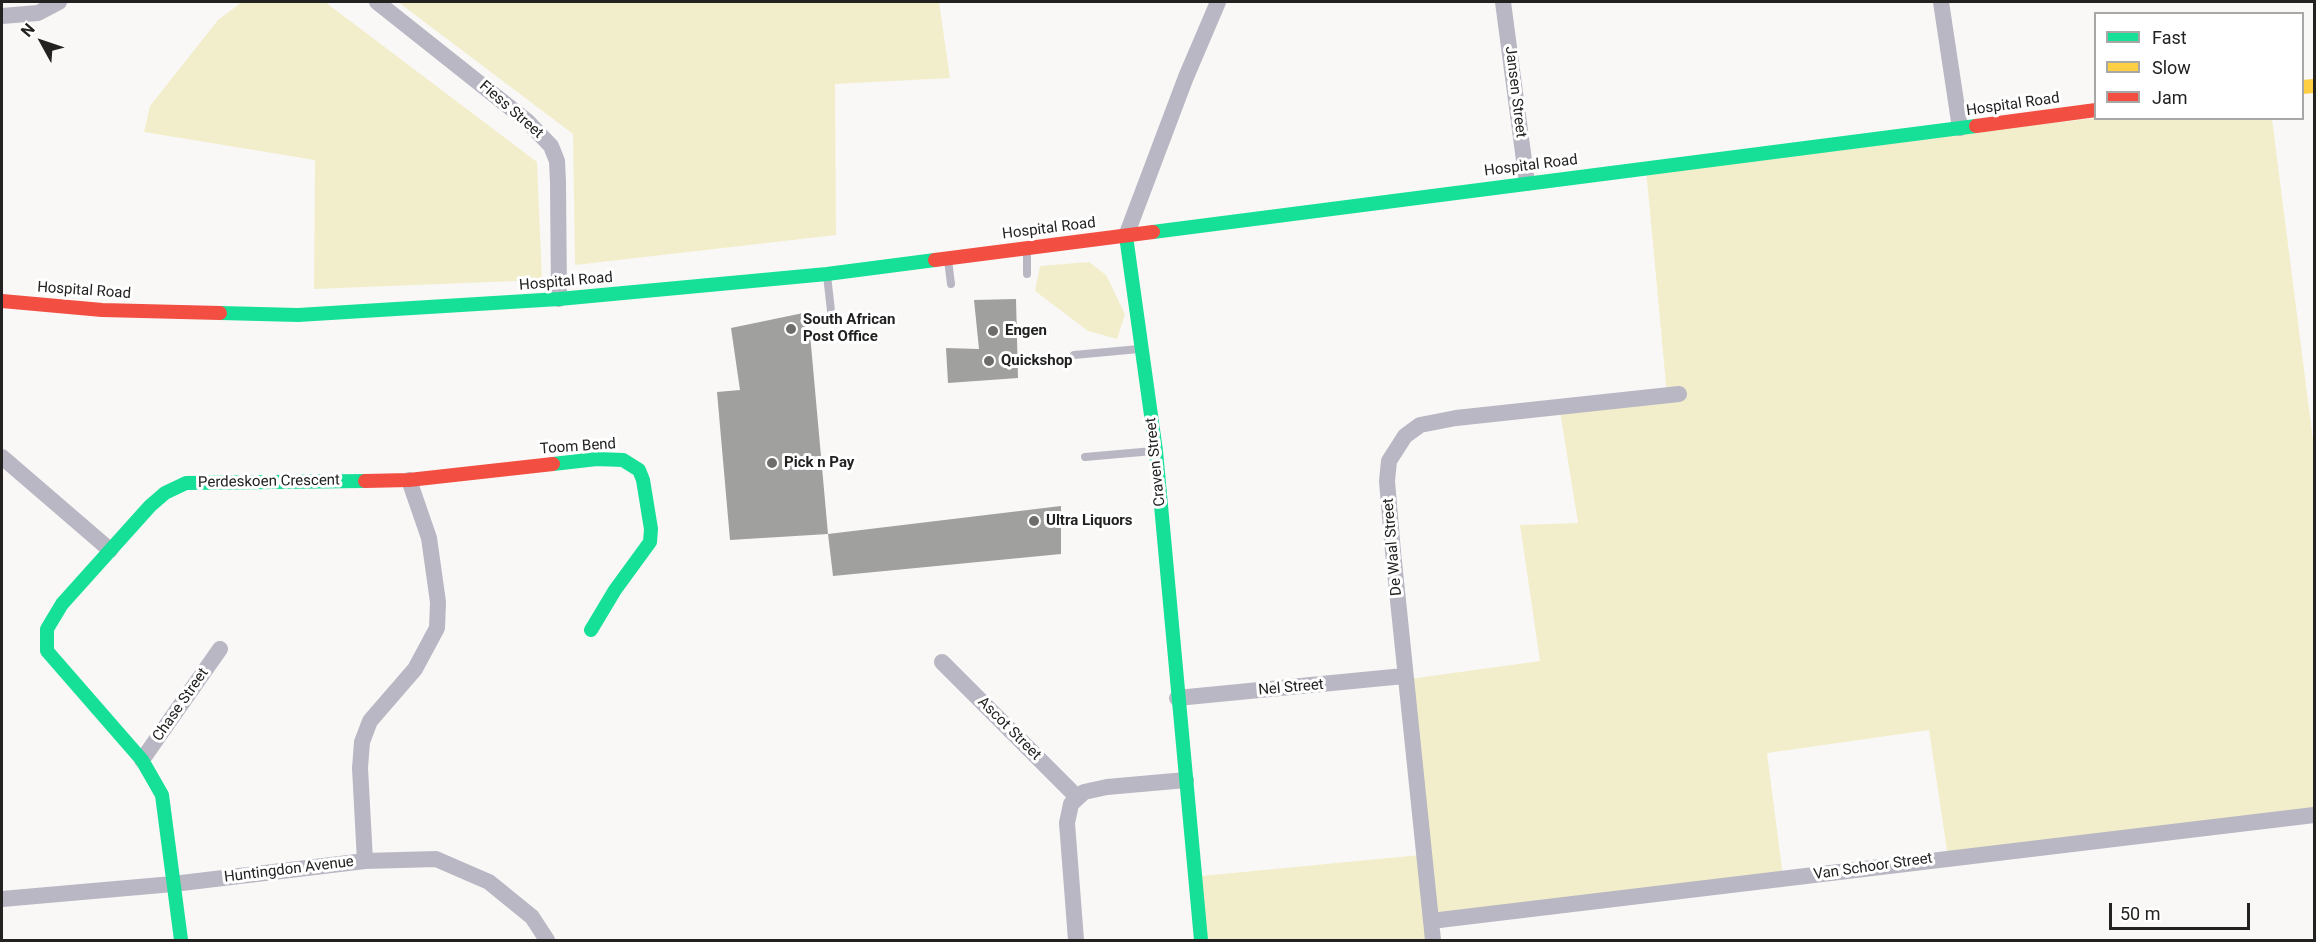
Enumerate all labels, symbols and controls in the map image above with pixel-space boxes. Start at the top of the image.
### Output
north arrow [12,12,72,72]
legend [2094,12,2304,120]
text: N [17,20,39,41]
text: Fast [2152,27,2187,48]
street label: Jansen Street [1500,45,1530,139]
text: Slow [2152,57,2191,78]
street label: Fiess Street [475,77,547,143]
text: Jam [2152,87,2188,108]
street label: Hospital Road [1965,90,2061,120]
street label: Hospital Road [1483,151,1579,181]
street label: Hospital Road [1001,214,1097,244]
street label: Hospital Road [518,269,614,295]
street label: Hospital Road [37,279,131,303]
place label: South African Post Office [803,311,895,346]
marker: South African Post Office [784,322,798,336]
place label: Engen [1005,322,1047,340]
marker: Engen [986,324,1000,338]
place label: Quickshop [1001,352,1073,370]
marker: Quickshop [982,354,996,368]
street label: Craven Street [1142,417,1170,507]
street label: Toom Bend [539,435,617,459]
place label: Pick n Pay [784,454,854,472]
marker: Pick n Pay [765,456,779,470]
street label: Perdeskoen Crescent [198,472,340,492]
street label: De Waal Street [1380,497,1406,597]
place label: Ultra Liquors [1046,512,1133,530]
marker: Ultra Liquors [1027,514,1041,528]
street label: Chase Street [149,665,213,745]
street label: Nel Street [1258,676,1324,700]
street label: Ascot Street [974,694,1044,764]
street label: Van Schoor Street [1812,850,1934,884]
street label: Huntingdon Avenue [223,853,355,887]
scale bar [2112,891,2253,929]
text: 50 m [2120,903,2160,924]

